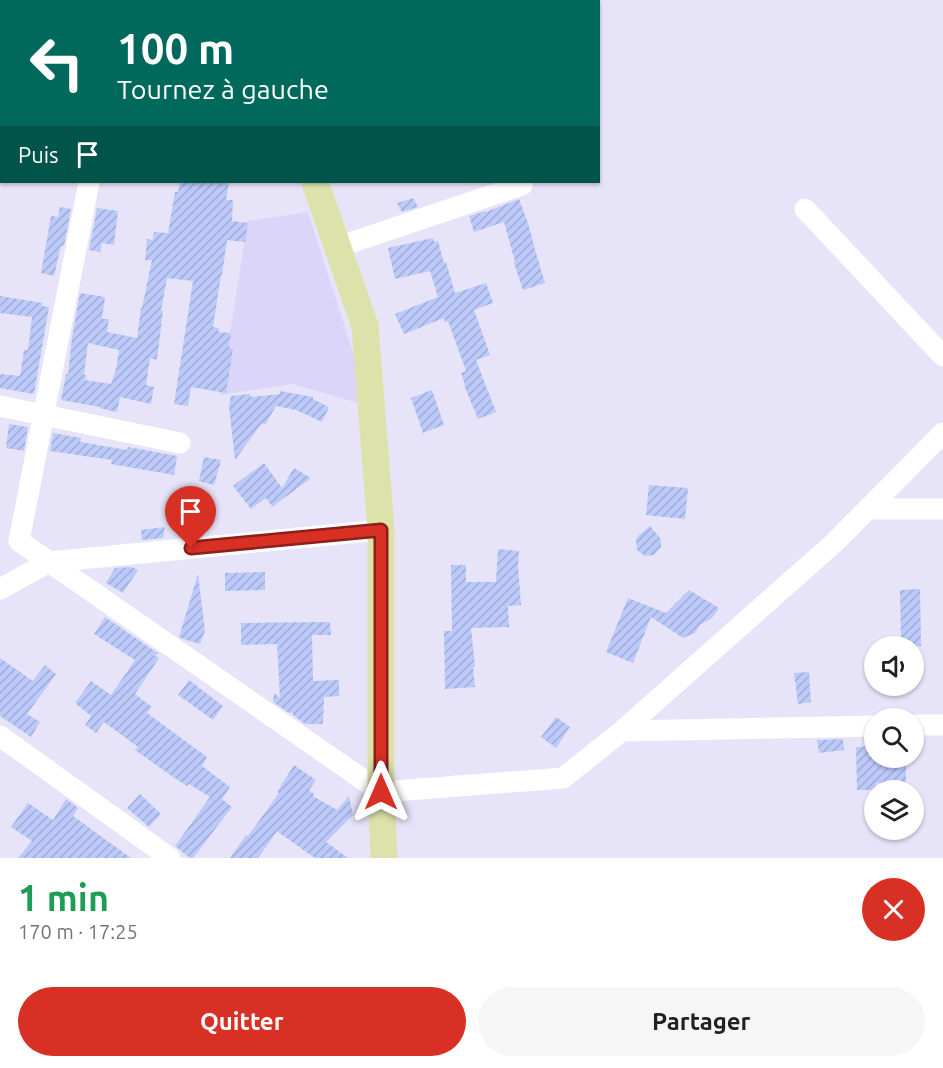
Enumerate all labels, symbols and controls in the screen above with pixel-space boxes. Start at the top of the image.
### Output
icon: left [18,24,96,102]
text: 100 m [117,25,234,72]
text: Tournez à gauche [117,74,329,104]
icon: arrive [71,138,104,171]
text: Puis [18,142,59,167]
pin [165,486,216,548]
icon: arrive [174,495,207,528]
map controls [864,636,924,840]
button: sound [864,636,924,696]
button: search [864,708,924,768]
position arrow [349,760,413,824]
button: layers [864,780,924,840]
text: 1 min [18,877,109,918]
button: close [862,878,925,941]
text: 170 m · 17:25 [18,920,138,943]
button: Quitter [18,987,466,1056]
button: Partager [478,987,925,1056]

